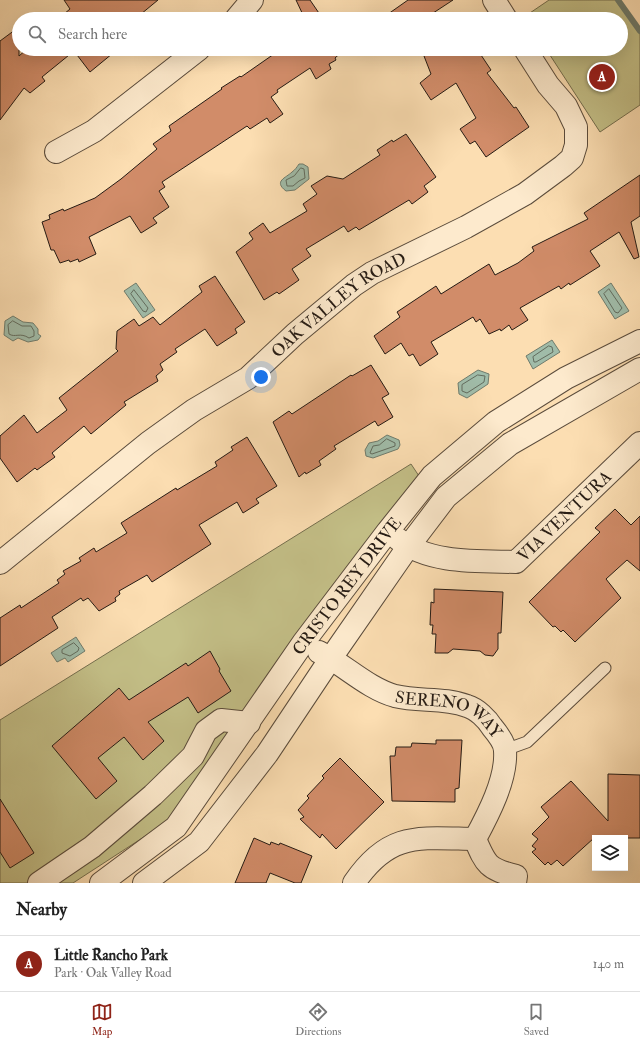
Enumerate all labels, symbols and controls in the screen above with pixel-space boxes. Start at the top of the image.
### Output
search box [12,12,628,56]
icon: search [26,23,48,45]
text: Search here [58,25,127,44]
pin: A [589,62,615,92]
street label: OAK VALLEY ROAD [266,248,409,362]
your location [251,367,271,387]
street label: VIA VENTURA [513,466,616,566]
street label: CRISTO REY DRIVE [288,513,406,659]
street label: SERENO WAY [393,686,507,742]
map controls [592,835,628,871]
button: layers [592,835,628,871]
text: Nearby [16,899,67,920]
text: Little Rancho Park [54,946,168,965]
text: A [25,956,33,972]
text: 140 m [593,956,624,972]
text: Park · Oak Valley Road [54,965,172,981]
tab: Map [91,1001,113,1038]
tab: Directions [295,1001,342,1038]
tab: Saved [524,1001,549,1038]

